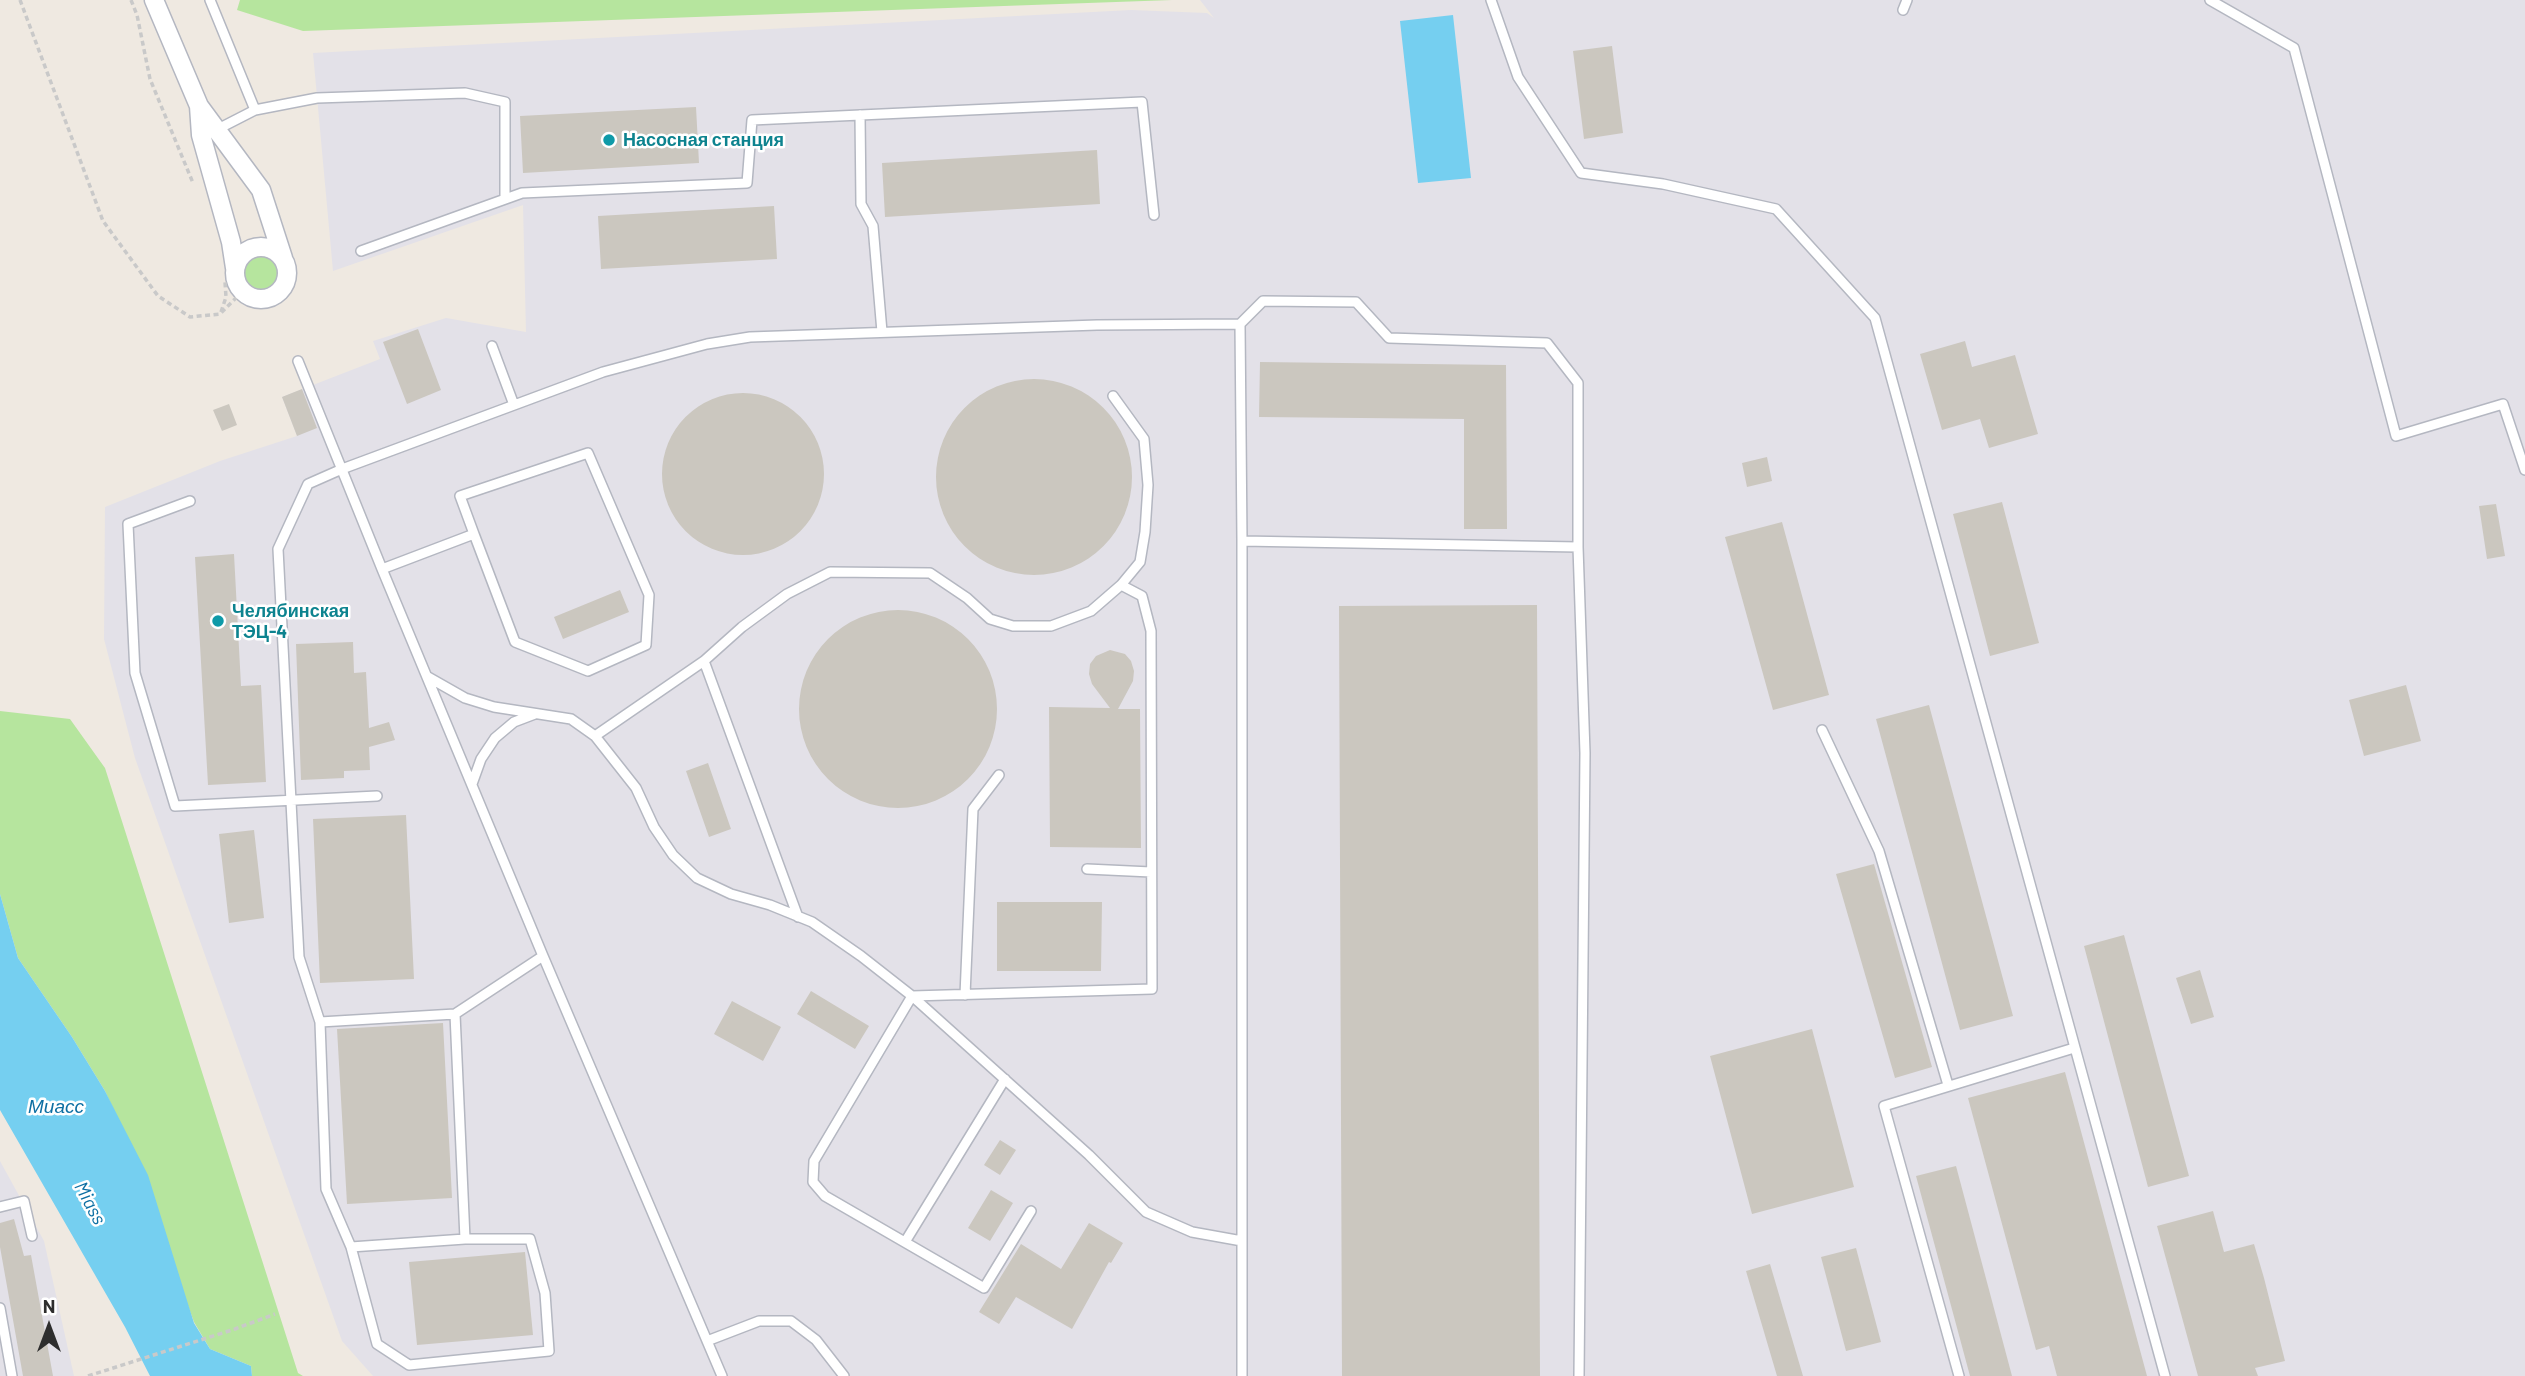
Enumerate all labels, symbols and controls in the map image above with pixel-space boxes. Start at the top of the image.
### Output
place label: Насосная станция [623,129,784,151]
marker: Насосная станция [601,132,617,148]
place label: Челябинская ТЭЦ-4 [232,600,349,642]
marker: Челябинская ТЭЦ-4 [210,613,226,629]
water label: Миасс [28,1096,84,1118]
water label: Miass [69,1178,111,1228]
north arrow [14,1292,84,1362]
text: N [43,1294,55,1317]

